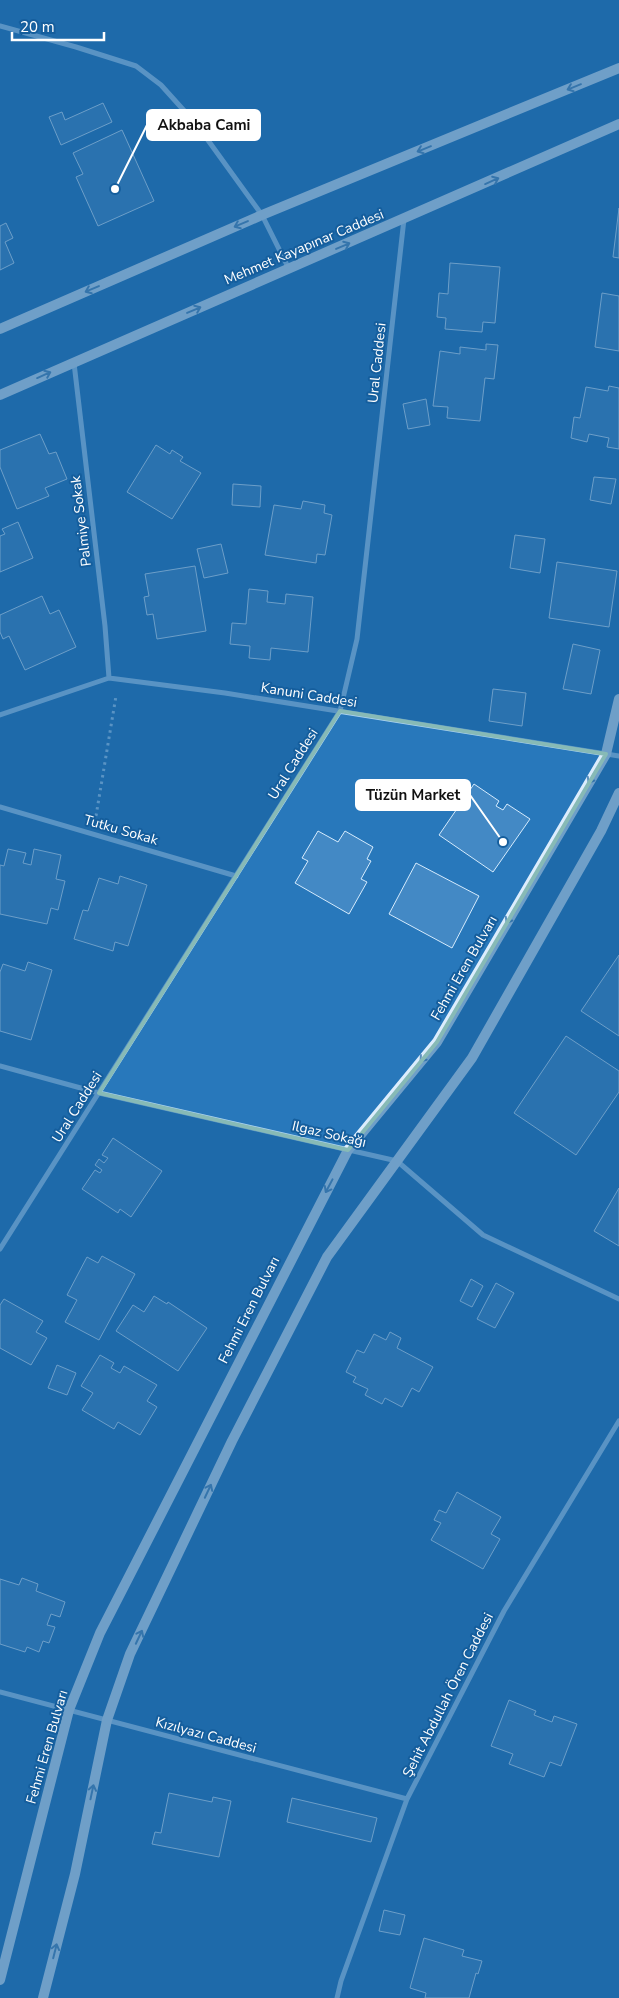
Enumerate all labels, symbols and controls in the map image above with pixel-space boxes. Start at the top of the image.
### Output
scale bar [12,10,105,42]
text: 20 m [20,17,55,37]
one-way arrow [567,83,582,92]
callout: Akbaba Cami [147,110,260,140]
text: Akbaba Cami [158,115,250,135]
one-way arrow [416,145,431,154]
one-way arrow [484,175,499,185]
street label: Mehmet Kayapınar Caddesi [221,205,387,289]
one-way arrow [234,219,249,229]
one-way arrow [335,240,350,250]
one-way arrow [85,284,100,294]
one-way arrow [185,305,201,314]
street label: Ural Caddesi [363,322,391,404]
one-way arrow [36,369,51,379]
street label: Palmiye Sokak [66,474,96,567]
street label: Kanuni Caddesi [260,678,358,712]
street label: Ural Caddesi [264,725,322,803]
one-way arrow [587,770,597,785]
callout: Tüzün Market [356,780,470,810]
text: Tüzün Market [366,785,460,805]
street label: Tutku Sokak [82,810,161,850]
one-way arrow [504,910,514,924]
street label: Fehmi Eren Bulvarı [426,912,502,1024]
one-way arrow [420,1049,431,1062]
street label: Ural Caddesi [48,1068,106,1146]
street label: Ilgaz Sokağı [290,1116,368,1152]
one-way arrow [324,1178,333,1193]
street label: Fehmi Eren Bulvarı [214,1253,284,1367]
one-way arrow [204,1484,214,1499]
street label: Şehit Abdullah Ören Caddesi [398,1609,498,1781]
one-way arrow [134,1630,144,1645]
street label: Fehmi Eren Bulvarı [22,1688,72,1806]
street label: Kızılyazı Caddesi [153,1712,259,1758]
one-way arrow [88,1785,97,1801]
one-way arrow [51,1943,60,1959]

